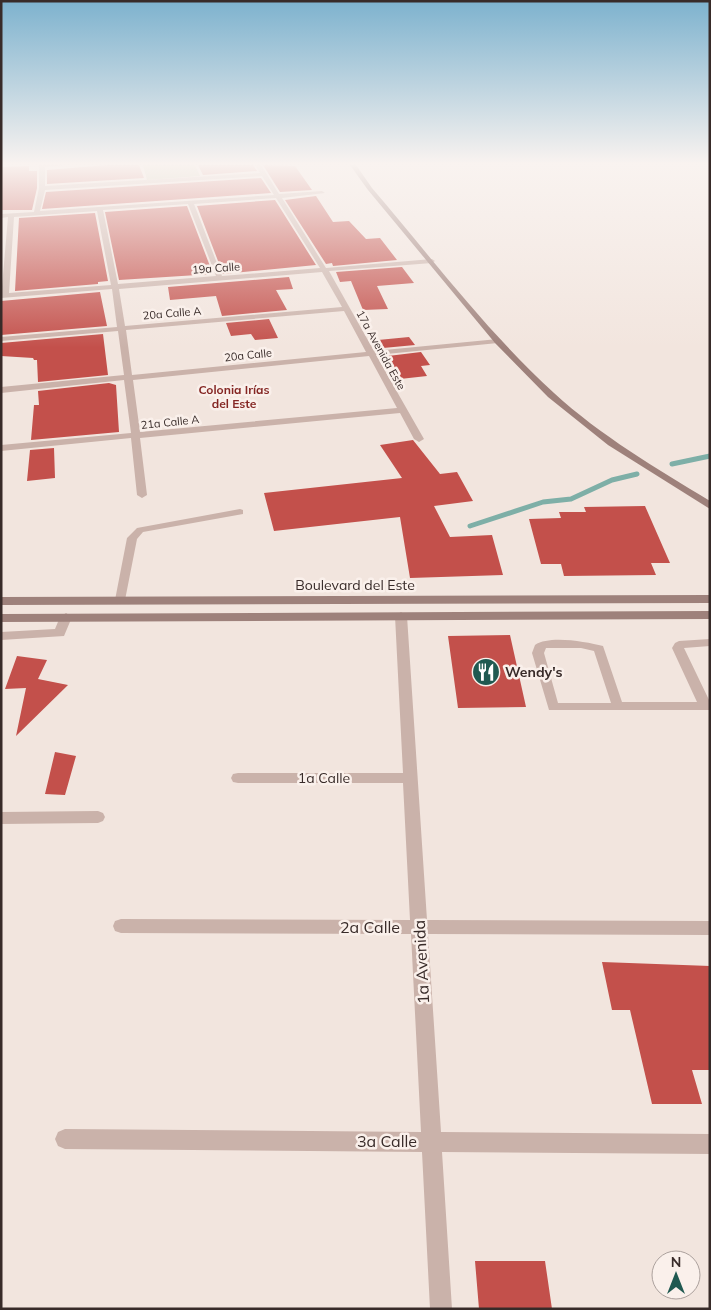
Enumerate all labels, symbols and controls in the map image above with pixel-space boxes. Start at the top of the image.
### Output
street label: 19a Calle [192,259,240,277]
street label: 20a Calle A [142,303,202,323]
street label: 17a Avenida Este [353,308,409,392]
street label: 20a Calle [223,346,273,364]
district label: Colonia Irías del Este [199,382,269,411]
street label: 21a Calle A [140,412,200,432]
street label: Boulevard del Este [295,576,415,594]
restaurant icon: Wendy's [471,657,501,687]
place label: Wendy's [505,663,563,681]
street label: 1a Calle [298,769,350,787]
street label: 2a Calle [340,917,400,937]
street label: 1a Avenida [409,919,433,1005]
street label: 3a Calle [357,1131,417,1151]
north arrow [651,1250,701,1300]
text: N [671,1253,681,1271]

